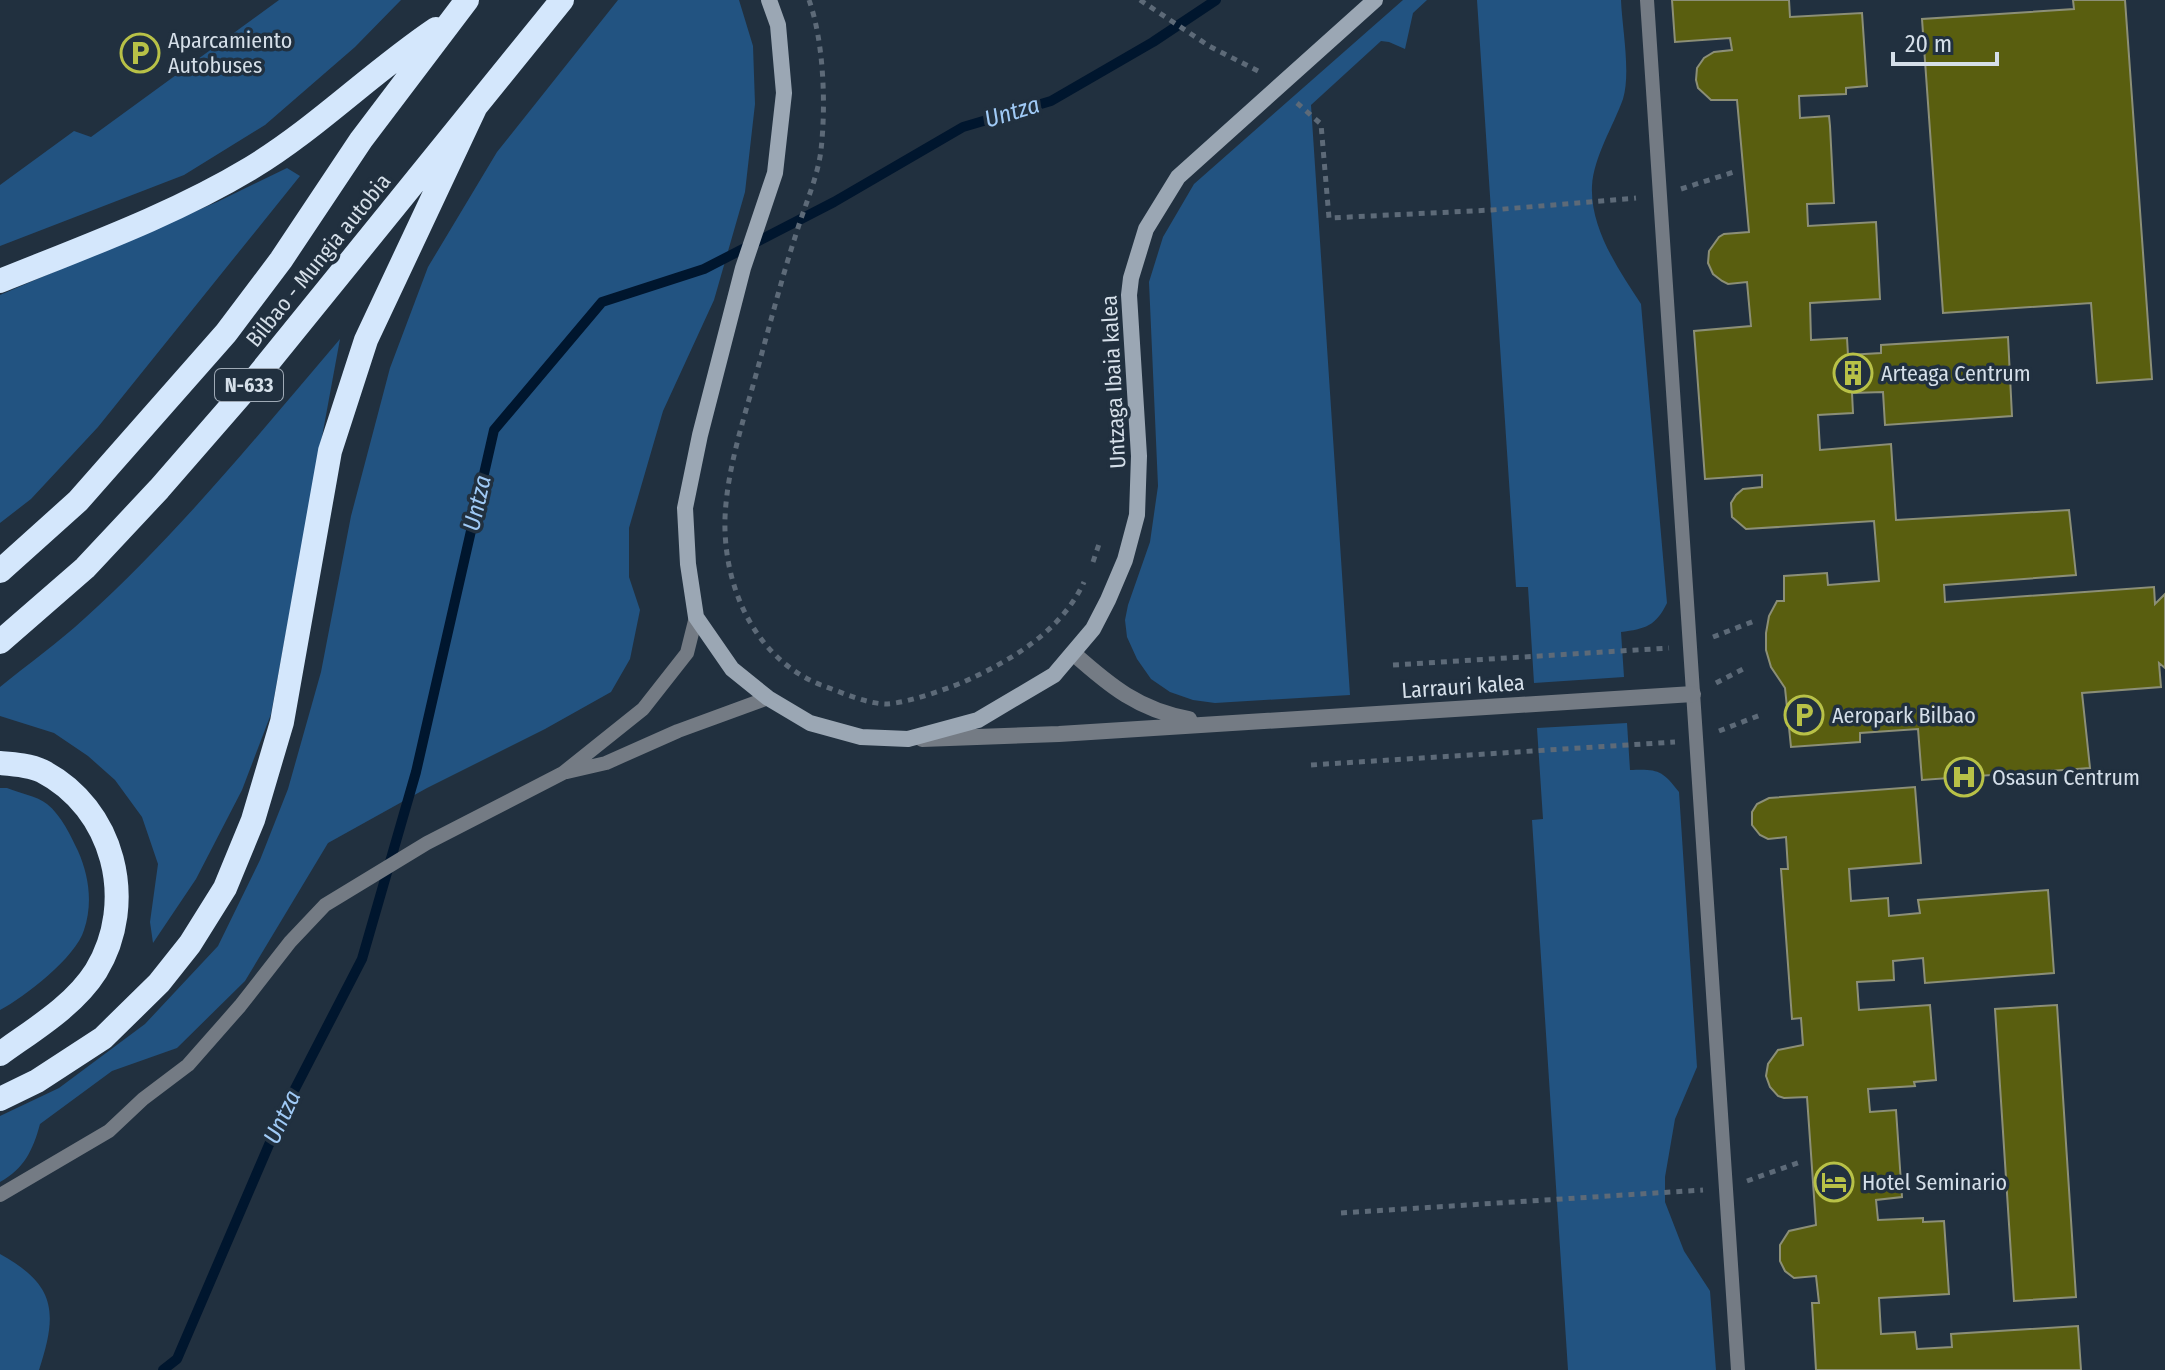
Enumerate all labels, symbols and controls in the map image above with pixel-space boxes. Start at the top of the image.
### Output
scale bar [1893,16,1997,66]
place label: Aparcamiento Autobuses [168,27,292,79]
text: 20 m [1905,30,1952,58]
parking icon: Aparcamiento Autobuses [119,32,161,74]
water label: Untza [981,90,1043,134]
street label: Bilbao - Mungia autobia [240,168,397,352]
street label: Untzaga Ibaia kalea [1095,295,1132,469]
building icon: Arteaga Centrum [1832,352,1874,394]
place label: Arteaga Centrum [1881,360,2031,387]
road number: N-633 [215,369,283,401]
water label: Untza [457,472,497,534]
street label: Larrauri kalea [1401,669,1526,704]
parking icon: Aeropark Bilbao [1783,694,1825,736]
place label: Aeropark Bilbao [1832,702,1976,729]
hospital icon: Osasun Centrum [1943,756,1985,798]
place label: Osasun Centrum [1992,764,2140,791]
water label: Untza [257,1086,307,1148]
hotel icon: Hotel Seminario [1813,1161,1855,1203]
place label: Hotel Seminario [1862,1169,2007,1196]

